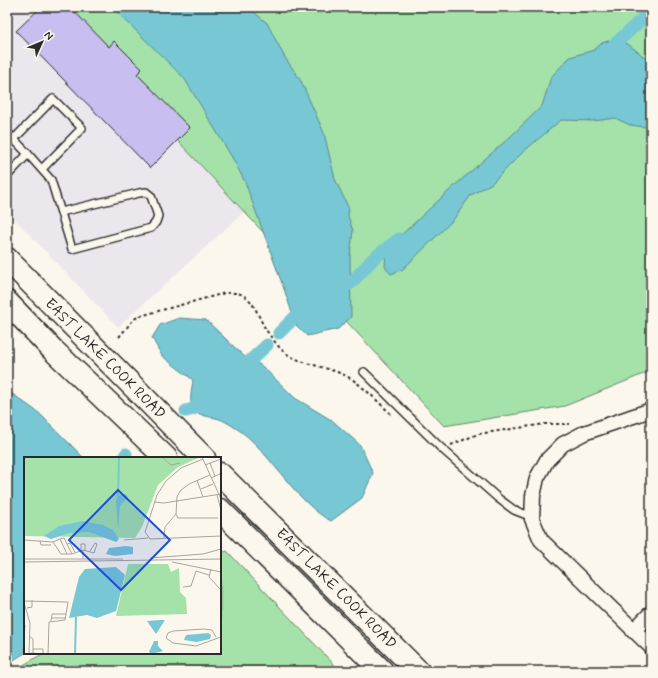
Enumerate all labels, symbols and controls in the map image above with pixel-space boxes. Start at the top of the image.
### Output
north arrow [22,22,62,62]
text: N [41,28,56,43]
street label: EAST LAKE COOK ROAD [40,294,170,424]
inset map [24,457,221,654]
street label: EAST LAKE COOK ROAD [271,524,401,654]

